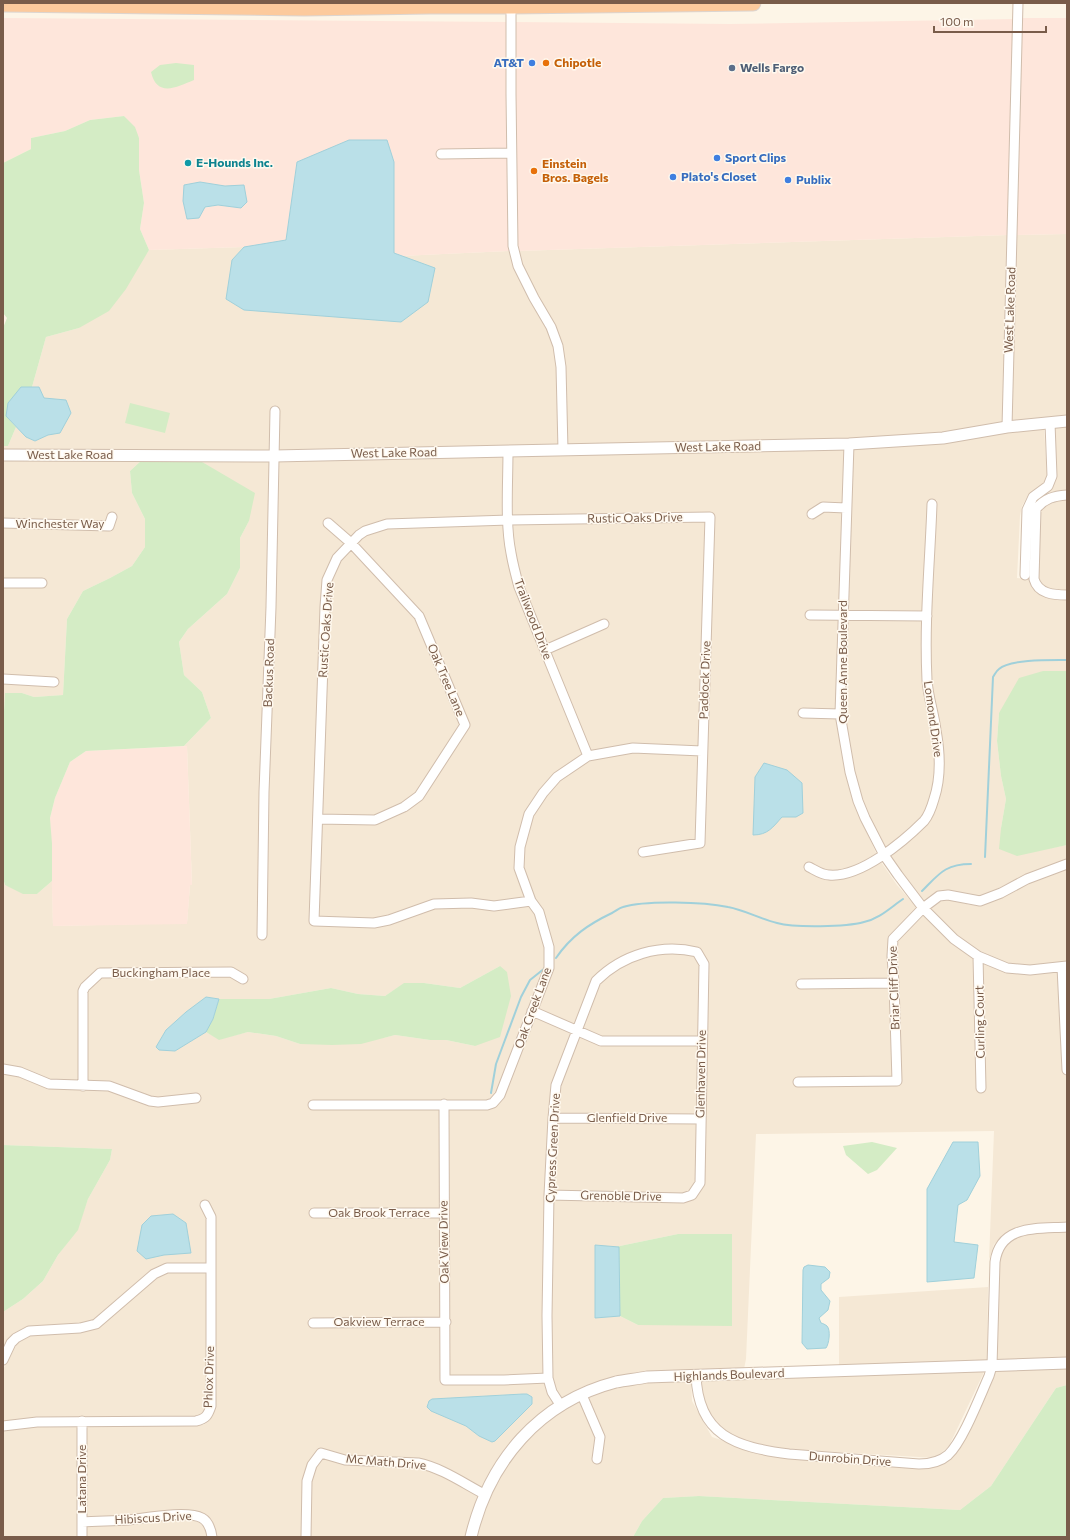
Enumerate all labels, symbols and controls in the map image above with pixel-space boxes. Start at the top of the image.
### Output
scale bar [934,8,1046,34]
text: 100 m [940,14,974,28]
place label: AT&T [494,55,524,69]
place label: Chipotle [554,55,601,69]
marker: AT&T [527,58,537,68]
marker: Chipotle [541,58,551,68]
place label: Wells Fargo [740,60,804,74]
marker: Wells Fargo [727,63,737,73]
place label: Sport Clips [725,150,787,164]
marker: Sport Clips [712,153,722,163]
place label: E-Hounds Inc. [196,155,273,169]
place label: Einstein Bros. Bagels [542,156,609,184]
marker: E-Hounds Inc. [183,158,193,168]
marker: Einstein Bros. Bagels [529,166,539,176]
place label: Plato's Closet [681,169,757,183]
marker: Plato's Closet [668,172,678,182]
place label: Publix [796,172,831,186]
marker: Publix [783,175,793,185]
street label: West Lake Road [1000,266,1018,353]
street label: West Lake Road [675,438,761,454]
street label: West Lake Road [351,444,437,460]
street label: West Lake Road [27,447,113,461]
street label: Rustic Oaks Drive [587,509,683,525]
street label: Winchester Way [16,516,104,530]
street label: Trailwood Drive [512,576,556,661]
street label: Rustic Oaks Drive [315,582,335,678]
street label: Queen Anne Boulevard [835,600,849,724]
street label: Backus Road [260,638,276,708]
street label: Paddock Drive [696,640,712,719]
street label: Oak Tree Lane [425,641,468,718]
street label: Lomond Drive [922,680,946,758]
street label: Briar Cliff Drive [885,946,901,1030]
street label: Buckingham Place [112,965,210,979]
street label: Oak Creek Lane [511,965,553,1050]
street label: Curling Court [971,985,987,1059]
street label: Glenhaven Drive [692,1030,708,1118]
street label: Cypress Green Drive [542,1093,562,1203]
street label: Glenfield Drive [587,1110,667,1124]
street label: Grenoble Drive [580,1187,662,1203]
street label: Oak View Drive [435,1200,451,1284]
street label: Oak Brook Terrace [328,1205,430,1219]
street label: Oakview Terrace [333,1314,425,1328]
street label: Phlox Drive [200,1346,216,1408]
street label: Highlands Boulevard [673,1365,785,1383]
street label: Latana Drive [74,1445,88,1513]
street label: Dunrobin Drive [808,1448,892,1468]
street label: Mc Math Drive [345,1451,427,1471]
street label: Hibiscus Drive [114,1508,192,1526]

